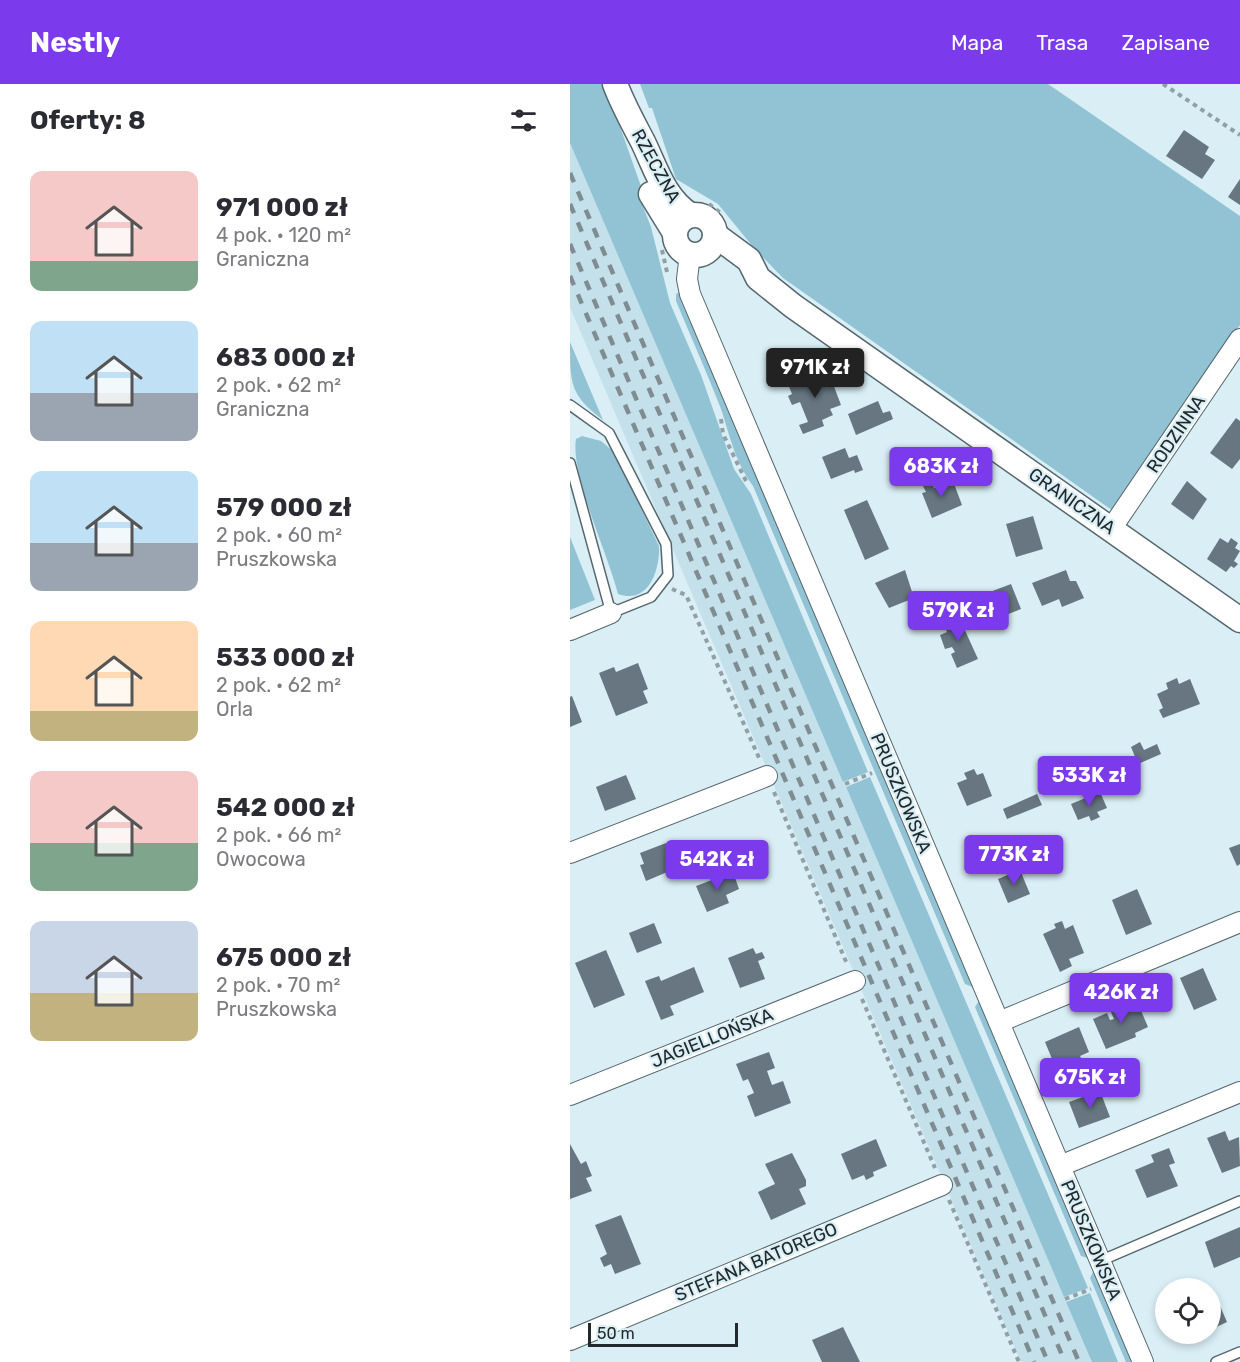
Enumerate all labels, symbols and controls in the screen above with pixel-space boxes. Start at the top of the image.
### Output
text: Nestly [30,26,120,59]
text: Mapa [951,30,1003,55]
text: Trasa [1036,30,1088,55]
text: Zapisane [1121,30,1210,55]
icon: filters [507,104,540,137]
text: Oferty: 8 [30,105,146,136]
street label: RZECZNA [627,125,685,207]
text: 971 000 zł [216,192,348,223]
icon: home [78,195,150,267]
text: 4 pok. · 120 m² [216,223,351,247]
text: Graniczna [216,247,309,271]
text: 683 000 zł [216,342,355,373]
icon: home [78,345,150,417]
pin: 971K zł [760,348,870,399]
text: 971K zł [780,355,850,379]
text: 2 pok. · 62 m² [216,373,341,397]
street label: RODZINNA [1142,391,1210,477]
text: Graniczna [216,397,309,421]
pin: 683K zł [886,447,996,498]
text: 683K zł [903,454,979,478]
street label: GRANICZNA [1024,463,1120,539]
text: 579 000 zł [216,492,352,523]
icon: home [78,495,150,567]
text: 2 pok. · 60 m² [216,523,342,547]
text: Pruszkowska [216,547,337,571]
pin: 579K zł [903,591,1013,642]
text: 579K zł [922,598,994,622]
text: 533 000 zł [216,642,354,673]
icon: home [78,645,150,717]
text: 2 pok. · 62 m² [216,673,341,697]
text: Orla [216,697,253,721]
street label: PRUSZKOWSKA [866,730,936,856]
pin: 533K zł [1034,756,1144,807]
text: 533K zł [1052,763,1126,787]
text: 542 000 zł [216,792,355,823]
icon: home [78,795,150,867]
text: 2 pok. · 66 m² [216,823,341,847]
pin: 773K zł [959,835,1069,886]
pin: 542K zł [662,840,772,891]
text: 773K zł [978,842,1050,866]
text: Owocowa [216,847,306,871]
text: 542K zł [680,847,754,871]
text: 675 000 zł [216,942,351,973]
icon: home [78,945,150,1017]
text: 2 pok. · 70 m² [216,973,340,997]
pin: 426K zł [1066,973,1176,1024]
text: 426K zł [1083,980,1159,1004]
text: Pruszkowska [216,997,337,1021]
street label: JAGIELLOŃSKA [648,1003,776,1073]
pin: 675K zł [1035,1058,1145,1109]
text: 675K zł [1054,1065,1126,1089]
street label: PRUSZKOWSKA [1056,1177,1126,1303]
street label: STEFANA BATOREGO [671,1218,841,1306]
map controls [1155,1278,1221,1344]
button: locate [1155,1278,1221,1344]
scale bar [588,1320,738,1348]
text: 50 m [597,1324,635,1343]

